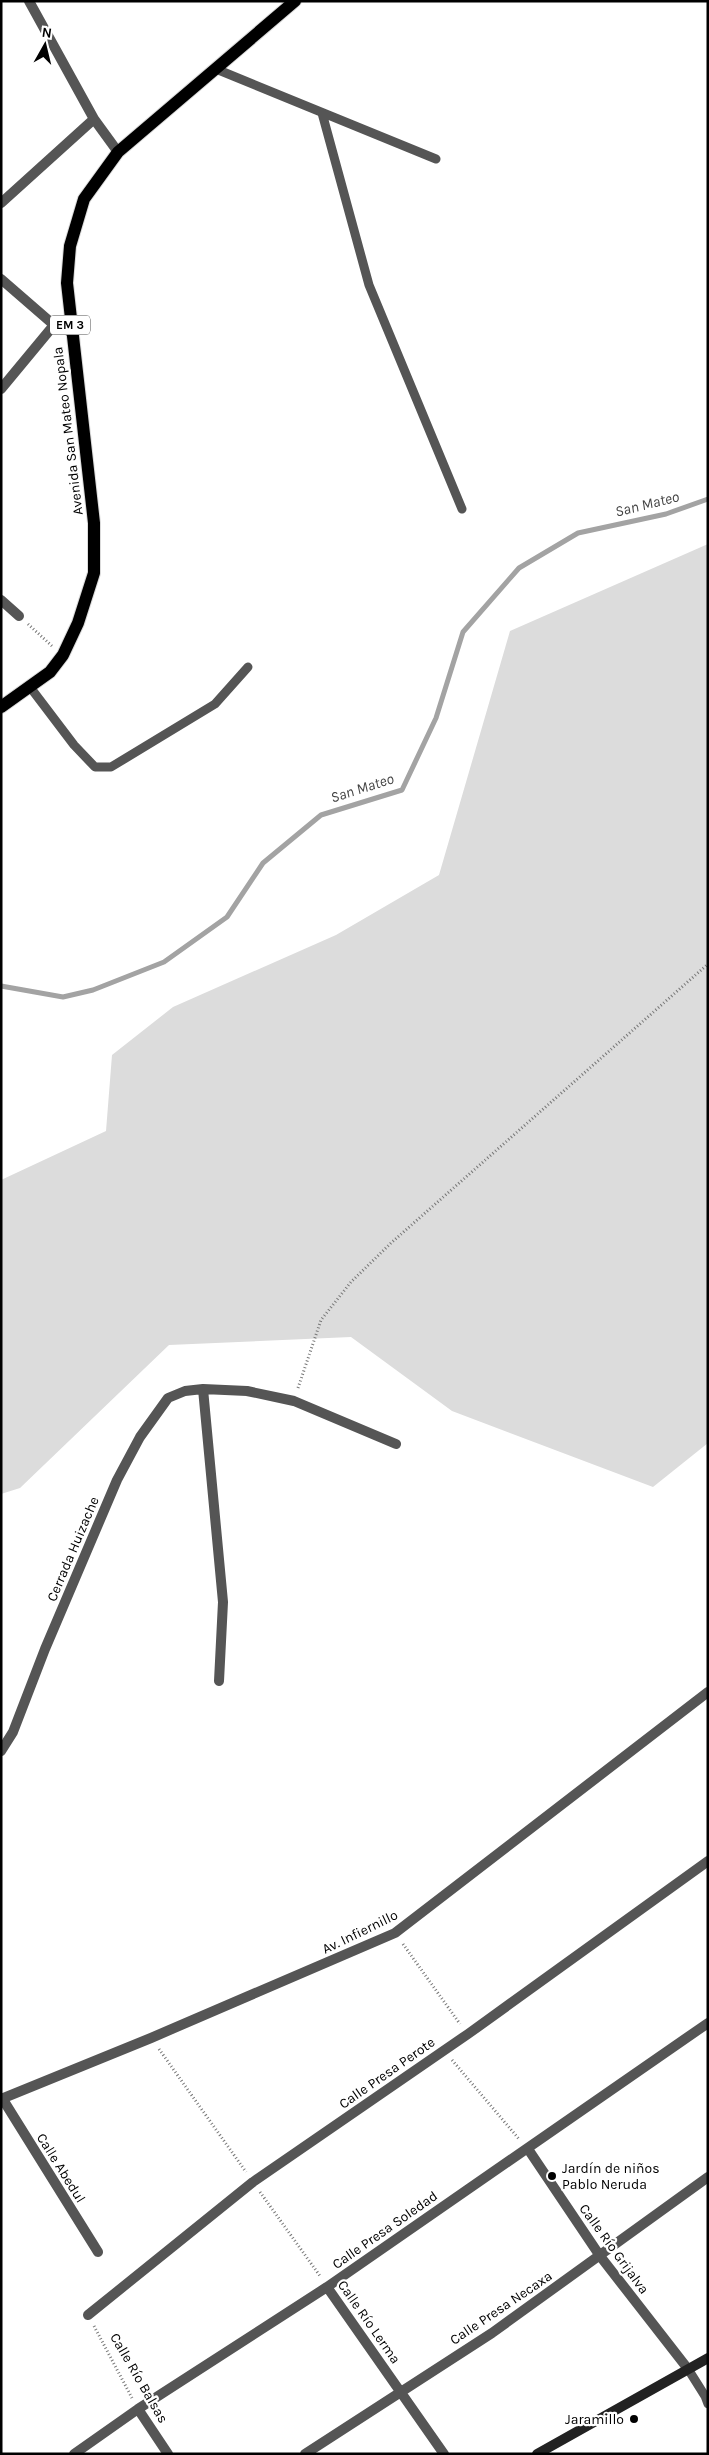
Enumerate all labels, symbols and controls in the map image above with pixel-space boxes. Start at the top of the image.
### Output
north arrow [20,20,70,70]
text: N [41,24,53,42]
road number: EM 3 [50,316,90,334]
street label: Avenida San Mateo Nopala [49,346,87,516]
water label: San Mateo [613,487,682,521]
water label: San Mateo [328,769,397,807]
street label: Cerrada Huizache [43,1494,103,1604]
street label: Av. Infiernillo [319,1906,401,1958]
street label: Calle Presa Perote [336,2034,438,2112]
street label: Calle Abedul [33,2130,89,2206]
place label: Jardín de niños Pablo Neruda [562,2160,660,2193]
marker: Jardín de niños Pablo Neruda [546,2170,558,2182]
street label: Calle Presa Soledad [329,2187,441,2273]
street label: Calle Río Grijalva [576,2201,652,2297]
street label: Calle Presa Necaxa [447,2268,555,2348]
street label: Calle Río Lerma [334,2277,404,2367]
street label: Calle Río Balsas [106,2330,172,2426]
place label: Jaramillo [565,2411,624,2428]
marker: Jaramillo [628,2413,640,2425]

